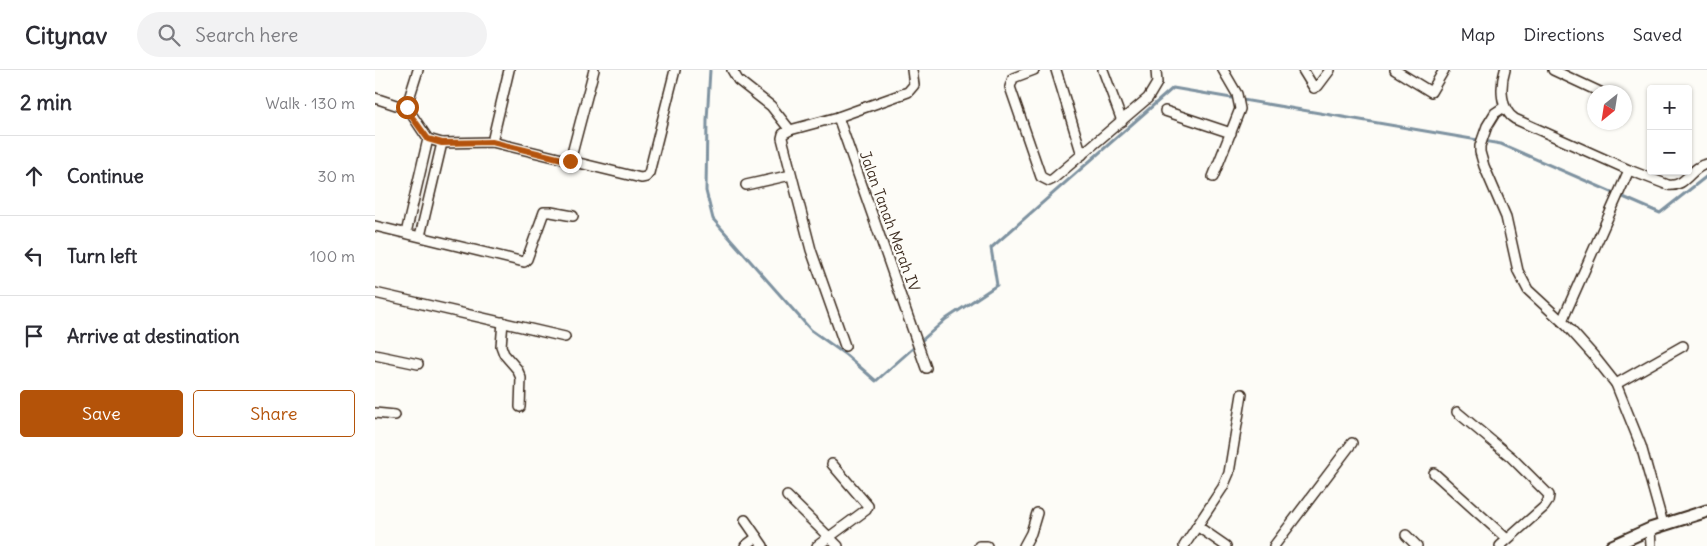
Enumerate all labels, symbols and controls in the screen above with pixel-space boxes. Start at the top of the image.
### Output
search box [137,12,487,57]
text: Citynav [25,20,107,50]
icon: search [155,21,183,49]
text: Search here [195,23,298,47]
text: Map [1460,23,1495,46]
text: Directions [1523,23,1605,46]
text: Saved [1633,23,1682,46]
north arrow [1587,85,1632,130]
map controls [1647,85,1692,175]
button: + [1647,85,1692,130]
text: 2 min [20,89,72,116]
text: Walk · 130 m [265,93,355,113]
route start [396,96,419,119]
button: − [1647,130,1692,175]
street label: Jalan Tanah Merah IV [856,148,924,294]
route end [559,150,582,173]
icon: ahead [20,162,48,190]
text: Continue [67,164,144,188]
text: 30 m [318,166,355,186]
icon: left [20,242,48,270]
text: Turn left [67,244,137,268]
text: 100 m [310,246,355,266]
icon: arrive [20,322,48,350]
text: Arrive at destination [67,324,240,348]
button: Save [20,390,183,437]
button: Share [193,390,355,437]

